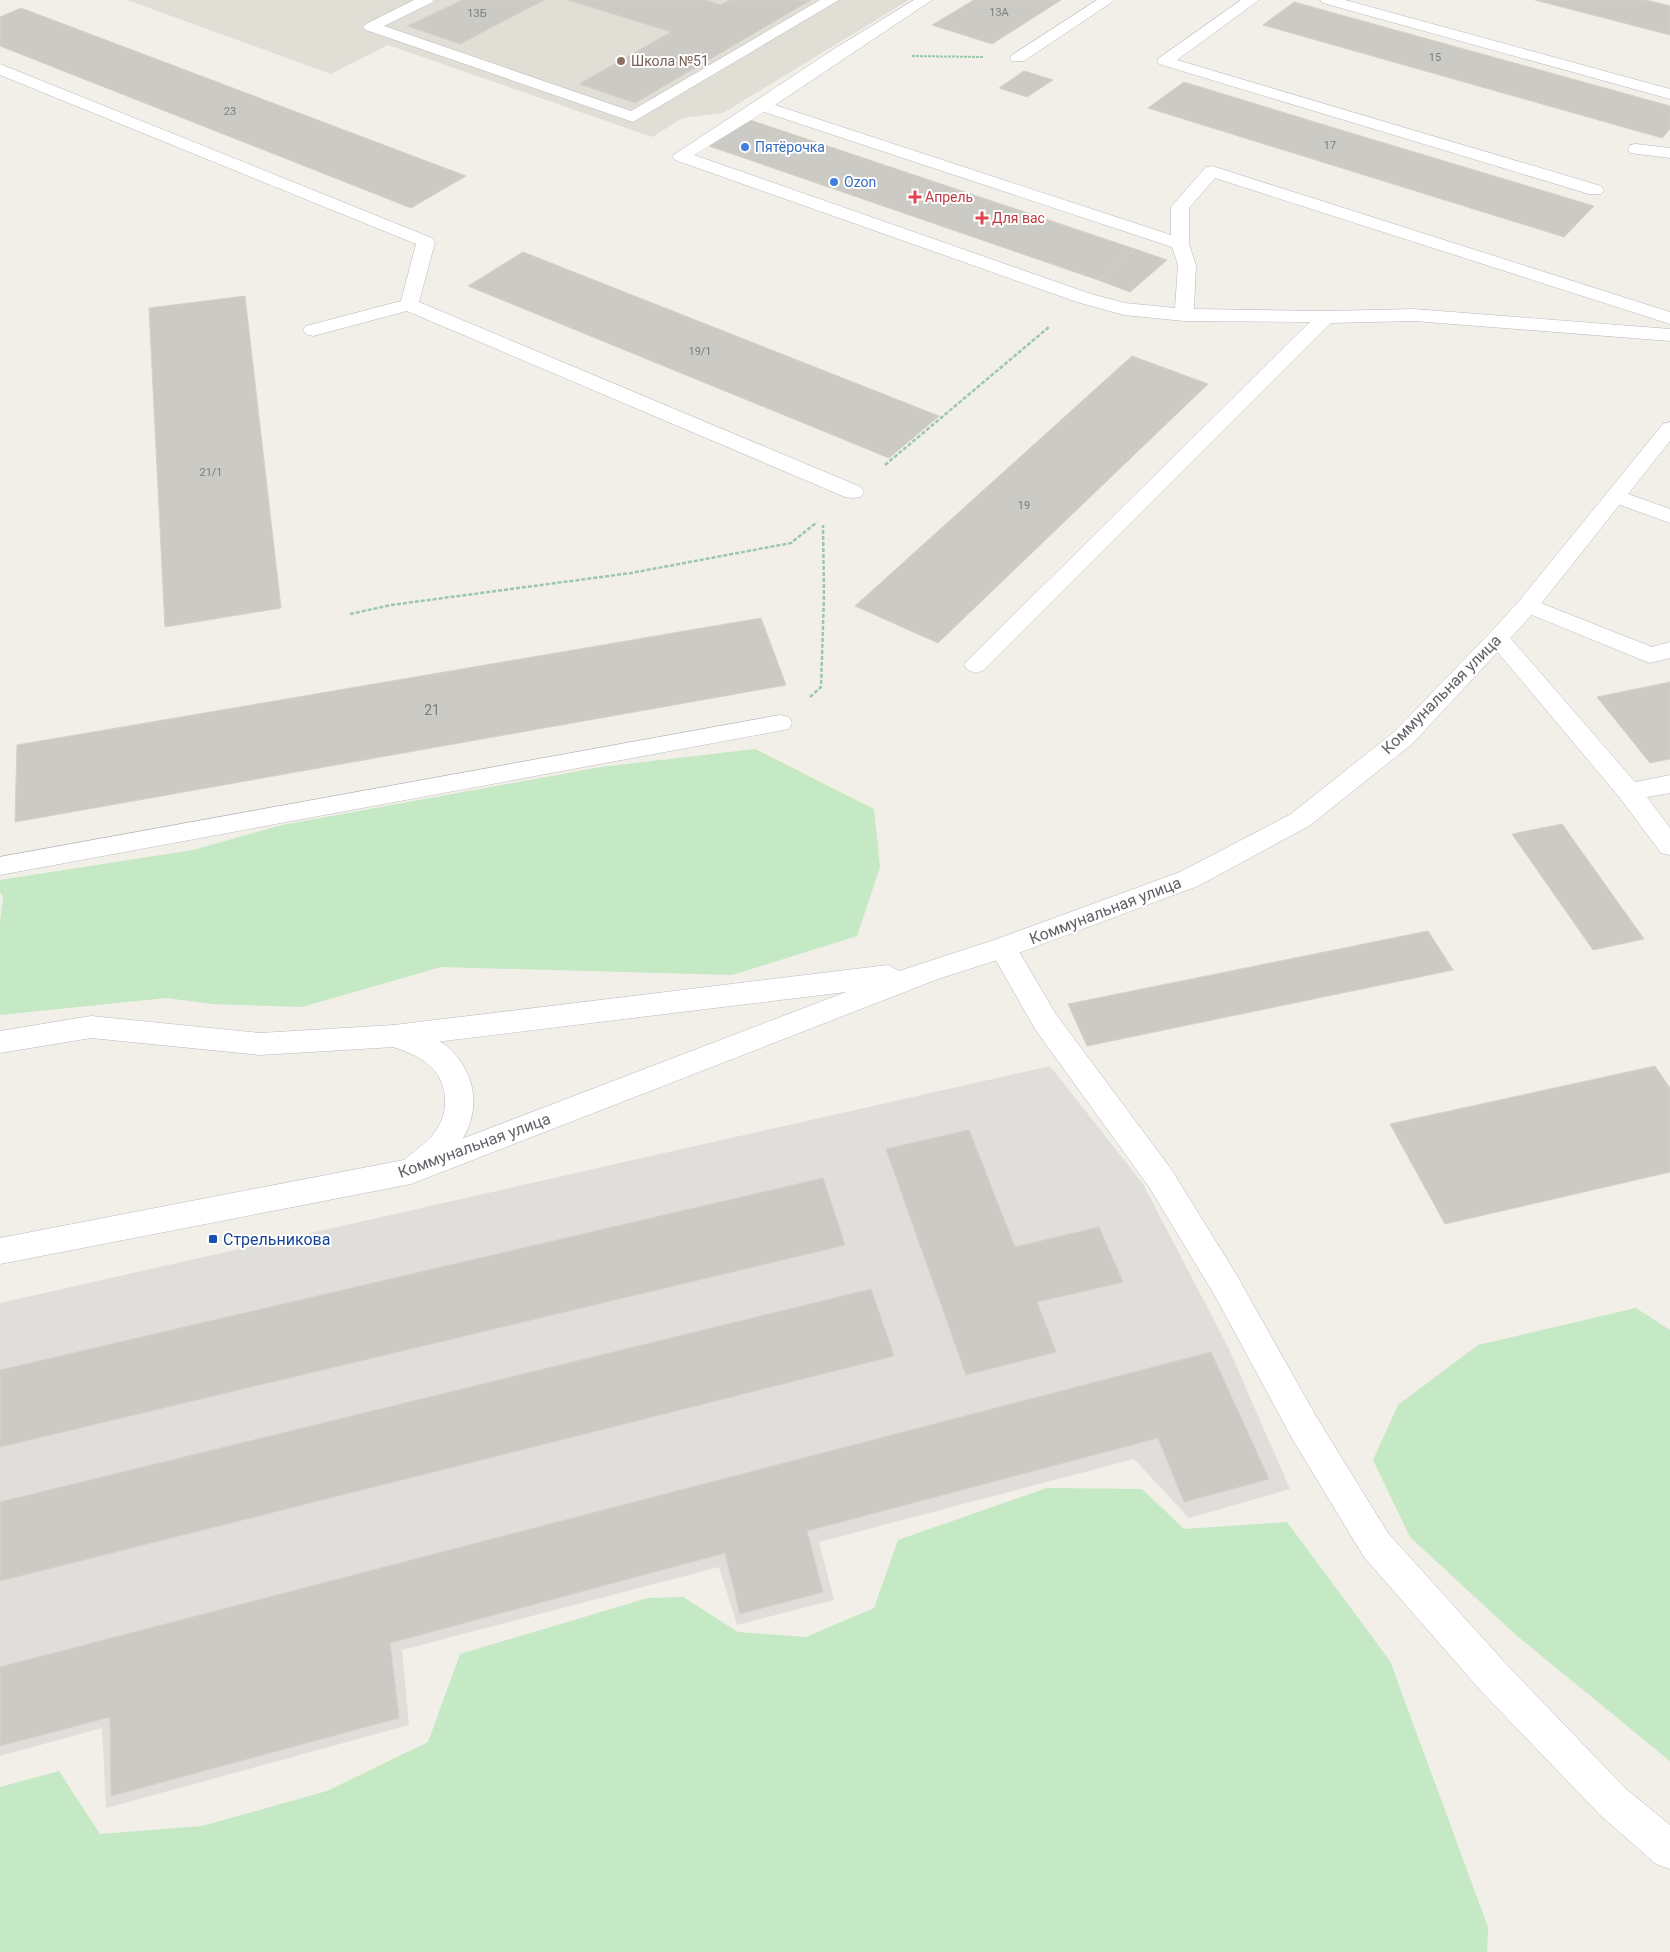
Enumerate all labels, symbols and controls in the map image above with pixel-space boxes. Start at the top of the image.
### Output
house number: 13А [989,6,1010,19]
house number: 13Б [467,7,487,20]
house number: 15 [1429,51,1441,64]
place label: Школа №51 [631,53,709,69]
marker: Школа №51 [615,55,627,67]
house number: 23 [224,105,236,118]
place label: Пятёрочка [755,139,825,155]
house number: 17 [1324,139,1336,152]
marker: Пятёрочка [739,141,751,153]
place label: Ozon [844,174,876,190]
marker: Ozon [828,176,840,188]
place label: Апрель [925,189,973,205]
marker: Апрель [909,191,921,203]
place label: Для вас [992,210,1045,226]
marker: Для вас [976,212,988,224]
house number: 19/1 [688,345,712,358]
house number: 21/1 [199,466,223,479]
house number: 19 [1018,499,1030,512]
street label: Коммунальная улица [1378,631,1505,758]
house number: 21 [424,702,440,718]
street label: Коммунальная улица [1027,873,1184,948]
street label: Коммунальная улица [395,1109,553,1182]
place label: Стрельникова [223,1230,330,1249]
marker: Стрельникова [207,1233,219,1245]

